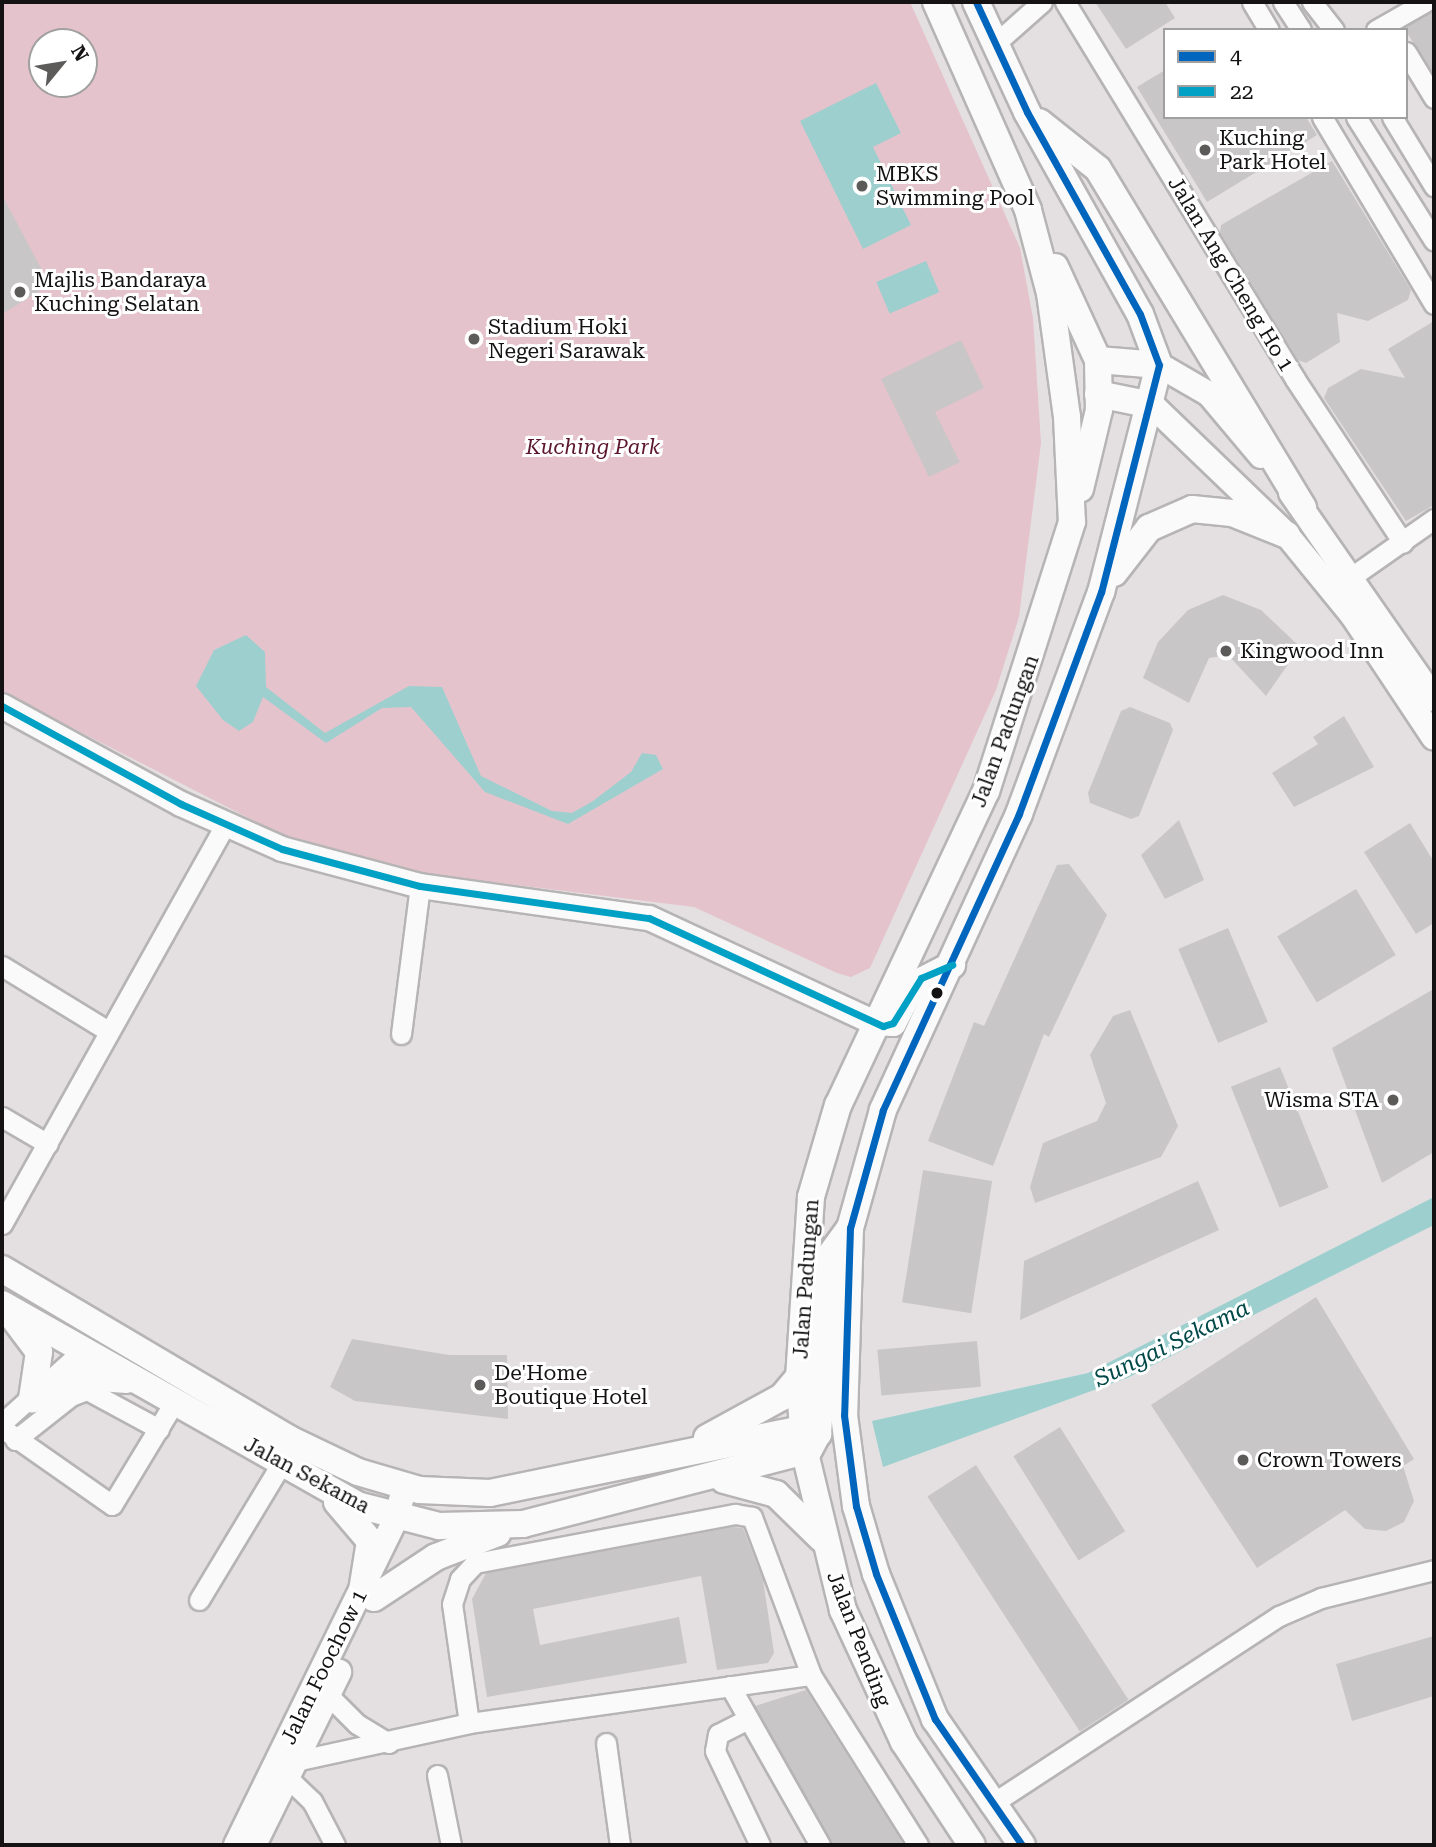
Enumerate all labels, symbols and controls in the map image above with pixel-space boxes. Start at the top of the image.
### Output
north arrow [28,28,98,98]
legend [1163,28,1408,119]
text: N [66,41,94,65]
text: 4 [1230,45,1242,69]
text: 22 [1230,80,1254,104]
place label: Kuching Park Hotel [1219,125,1326,175]
marker: Kuching Park Hotel [1197,142,1213,158]
place label: MBKS Swimming Pool [876,161,1034,211]
street label: Jalan Ang Cheng Ho 1 [1163,172,1299,376]
marker: MBKS Swimming Pool [854,178,870,194]
place label: Majlis Bandaraya Kuching Selatan [34,267,206,317]
marker: Majlis Bandaraya Kuching Selatan [12,284,28,300]
place label: Stadium Hoki Negeri Sarawak [488,314,645,364]
marker: Stadium Hoki Negeri Sarawak [466,331,482,347]
park label: Kuching Park [526,434,660,460]
place label: Kingwood Inn [1240,638,1384,664]
marker: Kingwood Inn [1218,643,1234,659]
street label: Jalan Padungan [966,651,1044,811]
unlabelled marker [930,986,944,1000]
place label: Wisma STA [1264,1087,1379,1113]
marker: Wisma STA [1385,1092,1401,1108]
street label: Jalan Padungan [788,1198,824,1360]
water label: Sungai Sekama [1090,1295,1254,1393]
place label: De'Home Boutique Hotel [494,1360,648,1410]
marker: De'Home Boutique Hotel [472,1377,488,1393]
street label: Jalan Sekama [240,1431,374,1519]
place label: Crown Towers [1257,1447,1402,1473]
marker: Crown Towers [1235,1452,1251,1468]
street label: Jalan Pending [822,1568,896,1710]
street label: Jalan Foochow 1 [276,1585,372,1749]

